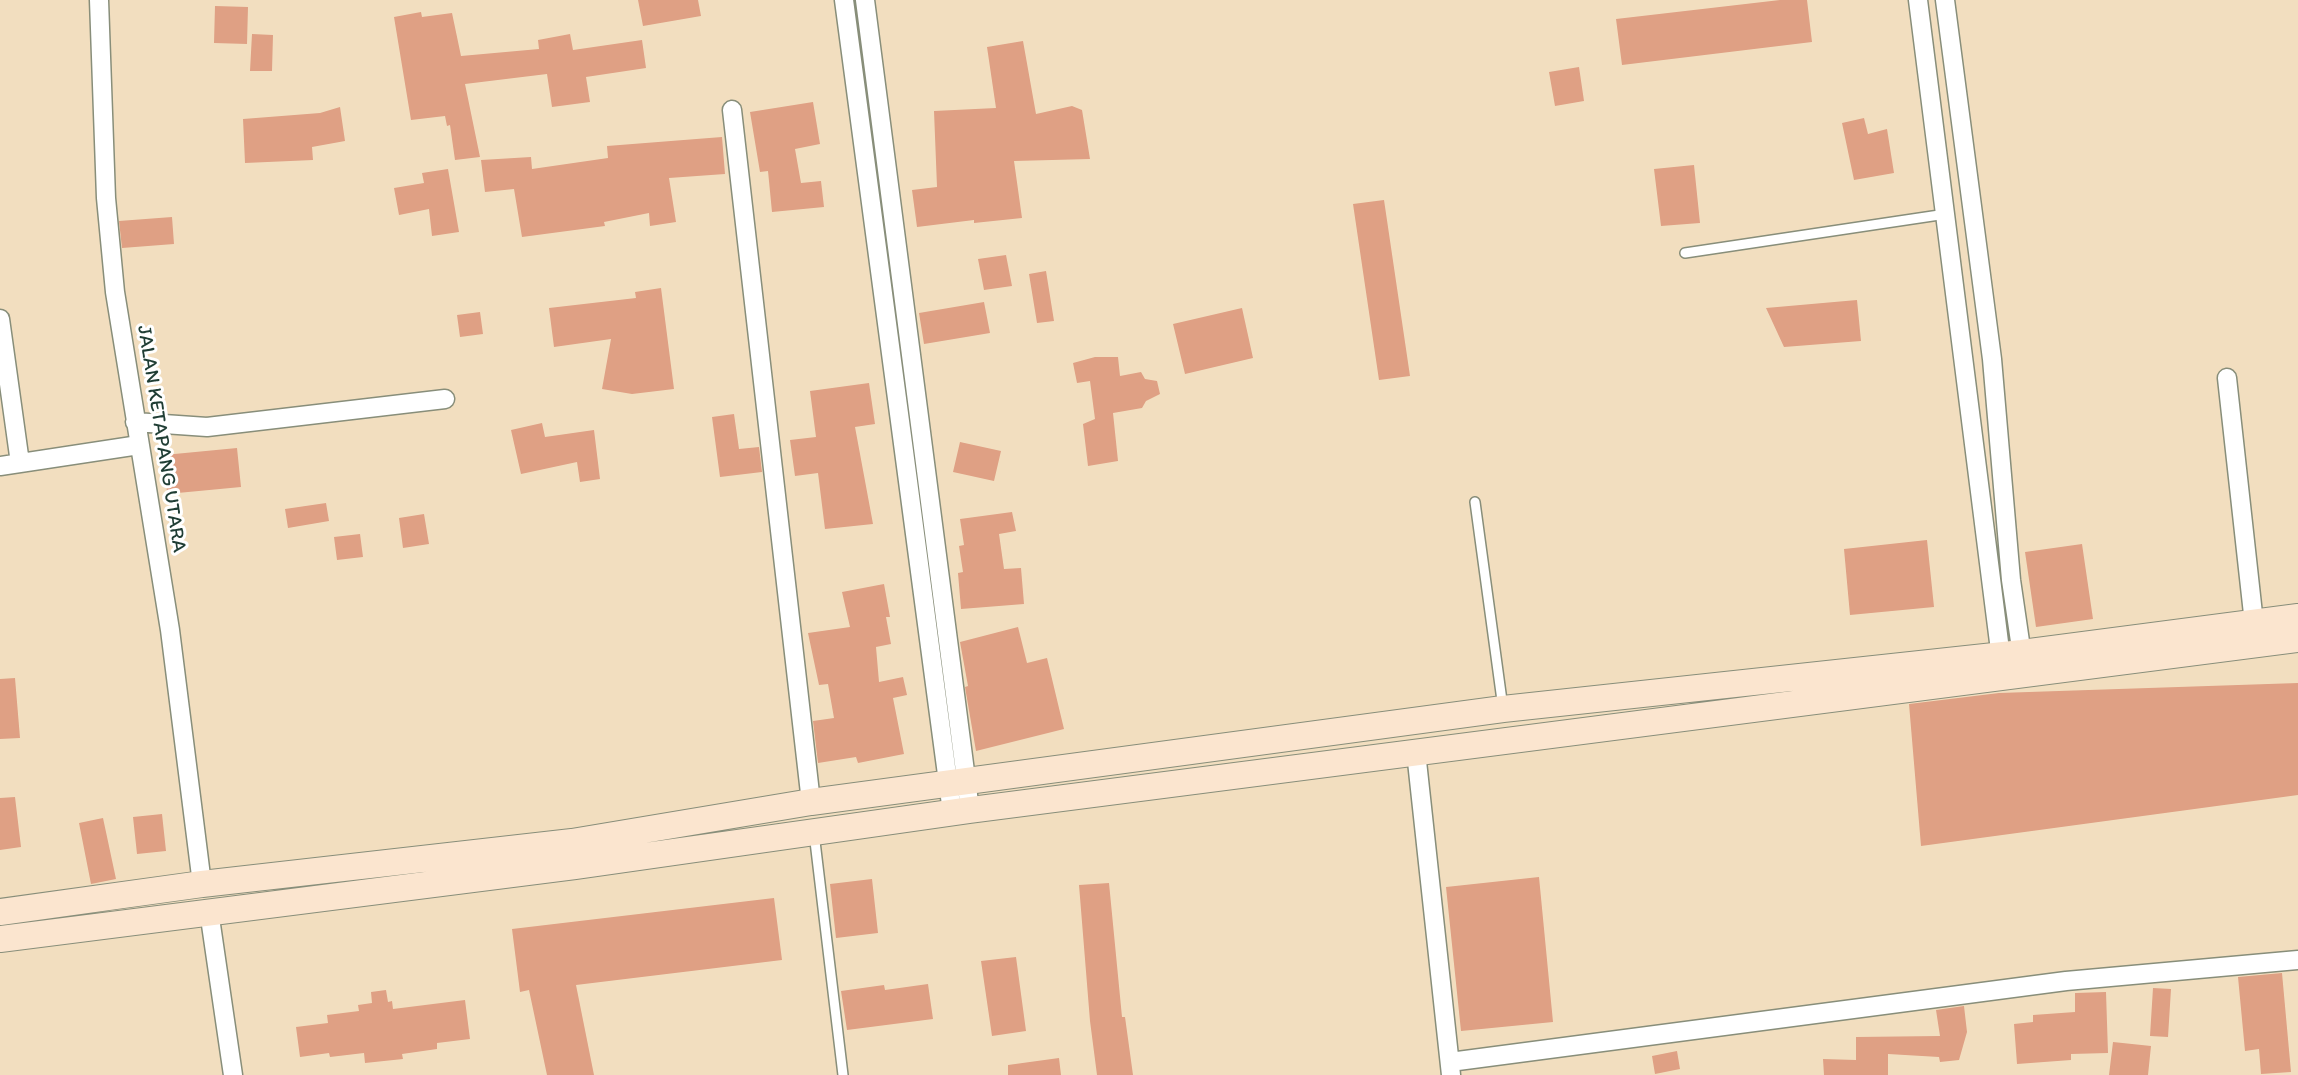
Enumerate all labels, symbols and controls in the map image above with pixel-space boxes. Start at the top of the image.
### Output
street label: JALAN KETAPANG UTARA [131,324,191,554]

